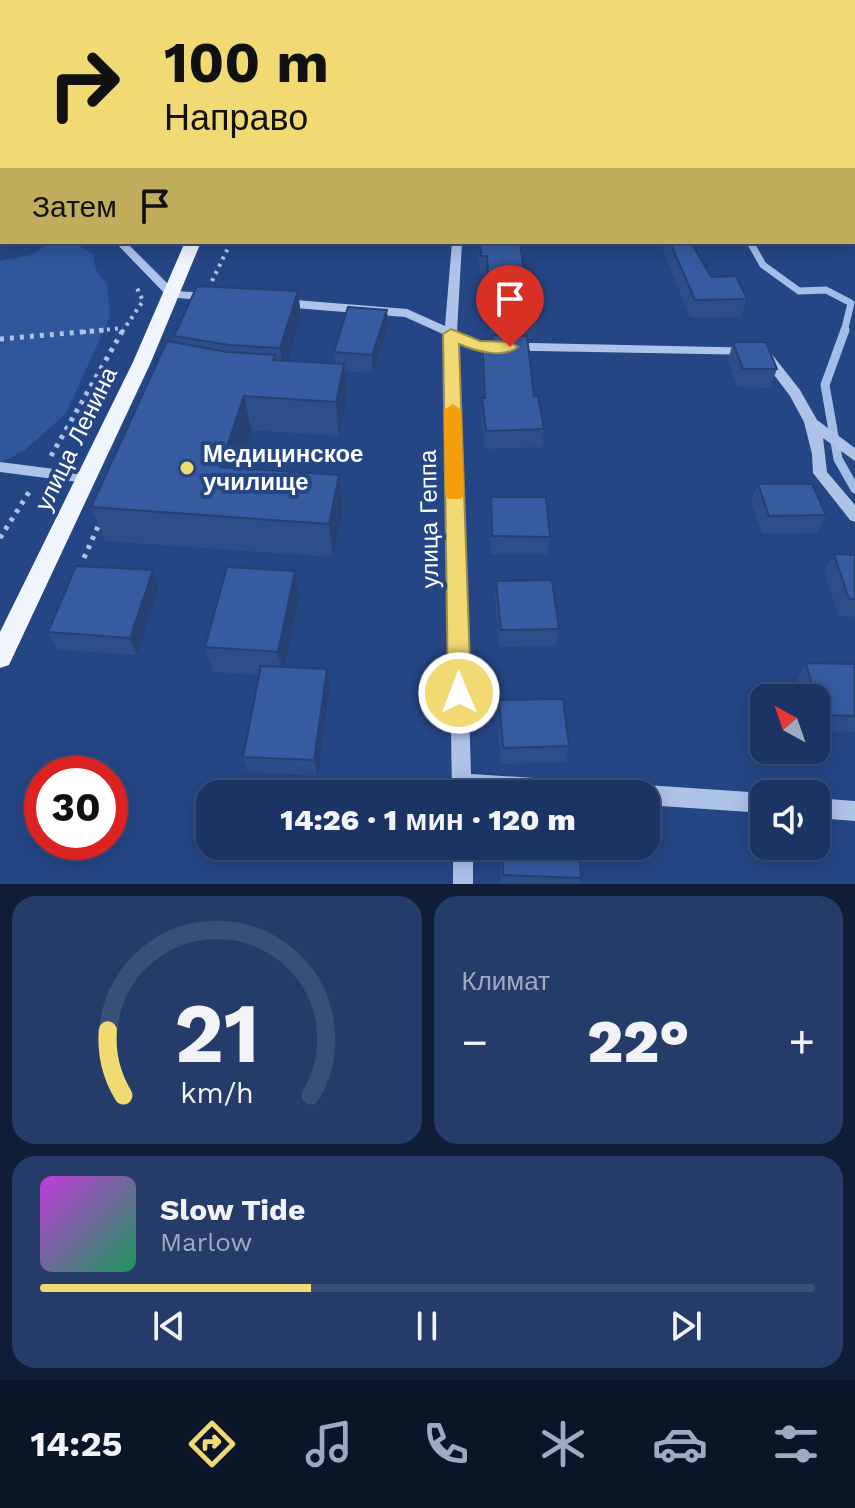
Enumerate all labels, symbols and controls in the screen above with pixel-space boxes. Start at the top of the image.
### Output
text: 100 m [164,30,329,96]
icon: right [32,32,136,136]
text: Направо [164,97,308,139]
icon: arrive [133,184,177,228]
text: Затем [32,189,117,224]
pin [476,265,544,347]
icon: arrive [488,277,532,321]
street label: улица Ленина [29,362,123,515]
place label: Медицинское училище [203,440,363,496]
street label: улица Геппа [414,449,444,588]
marker: Медицинское училище [178,459,196,477]
position arrow [417,651,501,735]
north arrow [750,684,830,764]
map controls [750,684,830,860]
speed limit sign: 30 [24,756,128,860]
button: sound [750,780,830,860]
text: 14:26 · 1 мин · 120 m [280,802,576,837]
text: Климат [462,966,550,996]
text: 21 [174,985,259,1082]
text: 22° [587,1006,690,1077]
text: − [462,1016,488,1068]
text: + [788,1016,815,1068]
text: km/h [180,1076,254,1110]
text: Slow Tide [160,1192,305,1227]
text: Marlow [160,1227,252,1257]
icon: previous [147,1304,191,1348]
icon: pause [405,1304,449,1348]
icon: next [664,1304,708,1348]
icon: directions [184,1416,240,1472]
icon: music [301,1416,357,1472]
icon: phone [418,1416,474,1472]
icon: climate [535,1416,591,1472]
icon: car [652,1416,708,1472]
icon: filters [768,1416,824,1472]
text: 14:25 [30,1423,123,1465]

